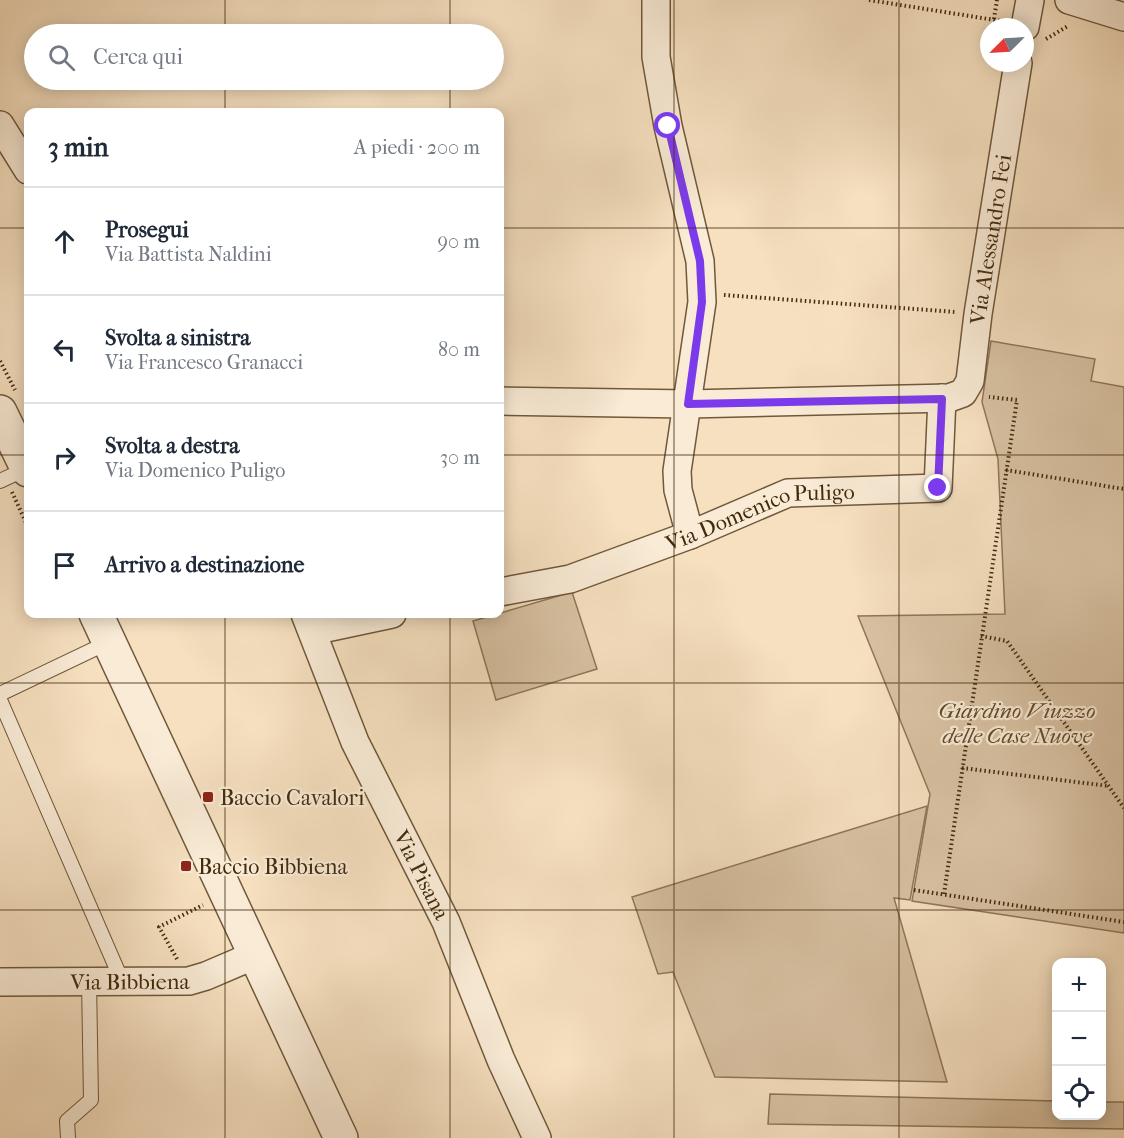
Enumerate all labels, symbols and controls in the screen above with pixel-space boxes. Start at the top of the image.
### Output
north arrow [980,18,1034,72]
search box [24,24,504,90]
icon: search [45,41,78,74]
text: Cerca qui [93,44,183,70]
route start [654,112,680,138]
text: 3 min [48,132,109,163]
text: A piedi · 200 m [354,136,480,159]
street label: Via Alessandro Fei [965,152,1017,327]
text: Prosegui [105,217,189,243]
icon: ahead [48,225,81,258]
text: 90 m [438,230,480,253]
text: Via Battista Naldini [105,243,272,266]
text: Svolta a sinistra [105,325,250,351]
icon: left [48,333,81,366]
text: 80 m [438,338,480,361]
text: Via Francesco Granacci [105,351,303,374]
text: Svolta a destra [105,433,239,459]
icon: right [48,441,81,474]
text: 30 m [440,446,480,469]
text: Via Domenico Puligo [105,459,285,482]
route end [924,474,950,500]
street label: Via Domenico Puligo [661,479,855,557]
icon: arrive [48,549,81,582]
text: Arrivo a destinazione [105,552,304,578]
park label: Giardino Viuzzo delle Case Nuove [939,698,1095,749]
place label: Baccio Cavalori [220,785,365,811]
marker: Baccio Cavalori [201,790,215,804]
street label: Via Pisana [387,825,455,925]
place label: Baccio Bibbiena [198,854,349,880]
marker: Baccio Bibbiena [179,859,193,873]
map controls [1052,958,1106,1120]
button: + [1052,958,1106,1012]
street label: Via Bibbiena [69,969,191,996]
button: − [1052,1012,1106,1066]
button: locate [1052,1066,1106,1120]

